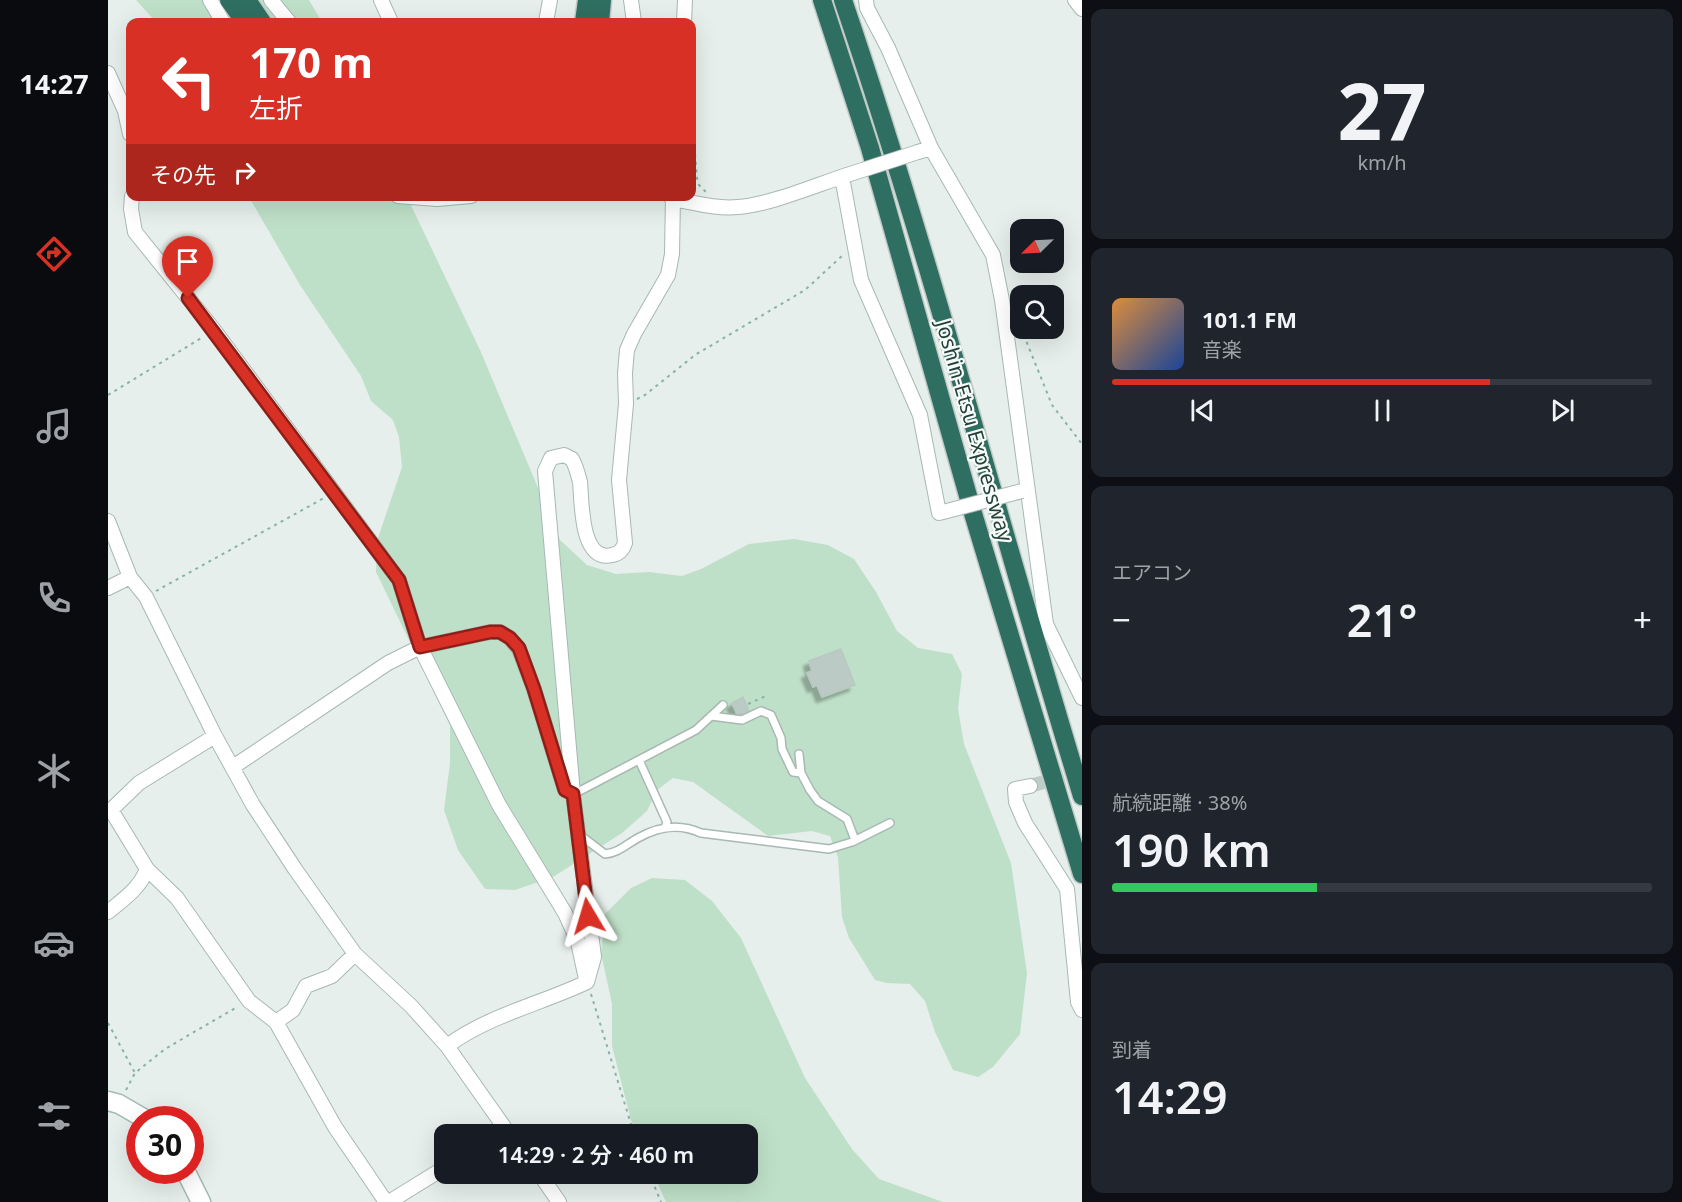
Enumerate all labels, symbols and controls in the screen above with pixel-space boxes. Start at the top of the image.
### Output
text: 170 m [249,33,373,90]
icon: left [150,42,228,120]
text: 27 [1337,57,1427,163]
text: 14:27 [19,65,89,102]
text: 左折 [249,89,303,126]
text: km/h [1357,149,1407,176]
icon: right [228,156,261,189]
text: その先 [150,159,216,189]
north arrow [1010,219,1064,273]
map controls [1010,219,1064,339]
icon: directions [33,233,75,275]
pin [162,236,213,298]
icon: arrive [171,245,204,278]
button: search [1010,285,1064,339]
text: 101.1 FM [1202,304,1297,334]
street label: Joshin-Etsu Expressway [929,315,1020,545]
text: 音楽 [1202,336,1242,363]
icon: previous [1186,394,1219,427]
icon: pause [1366,394,1399,427]
icon: next [1546,394,1579,427]
icon: music [33,405,75,447]
text: エアコン [1112,559,1192,586]
icon: phone [33,577,75,619]
text: 21° [1347,589,1417,650]
text: − [1112,597,1131,642]
text: + [1633,597,1652,642]
icon: climate [33,750,75,792]
text: 航続距離 · 38% [1112,789,1247,816]
text: 190 km [1112,819,1271,880]
position arrow [556,884,620,948]
icon: car [33,922,75,964]
text: 到着 [1112,1036,1152,1063]
text: 14:29 [1112,1066,1227,1127]
icon: filters [33,1095,75,1137]
speed limit sign: 30 [126,1106,204,1184]
text: 14:29 · 2 分 · 460 m [498,1139,694,1169]

